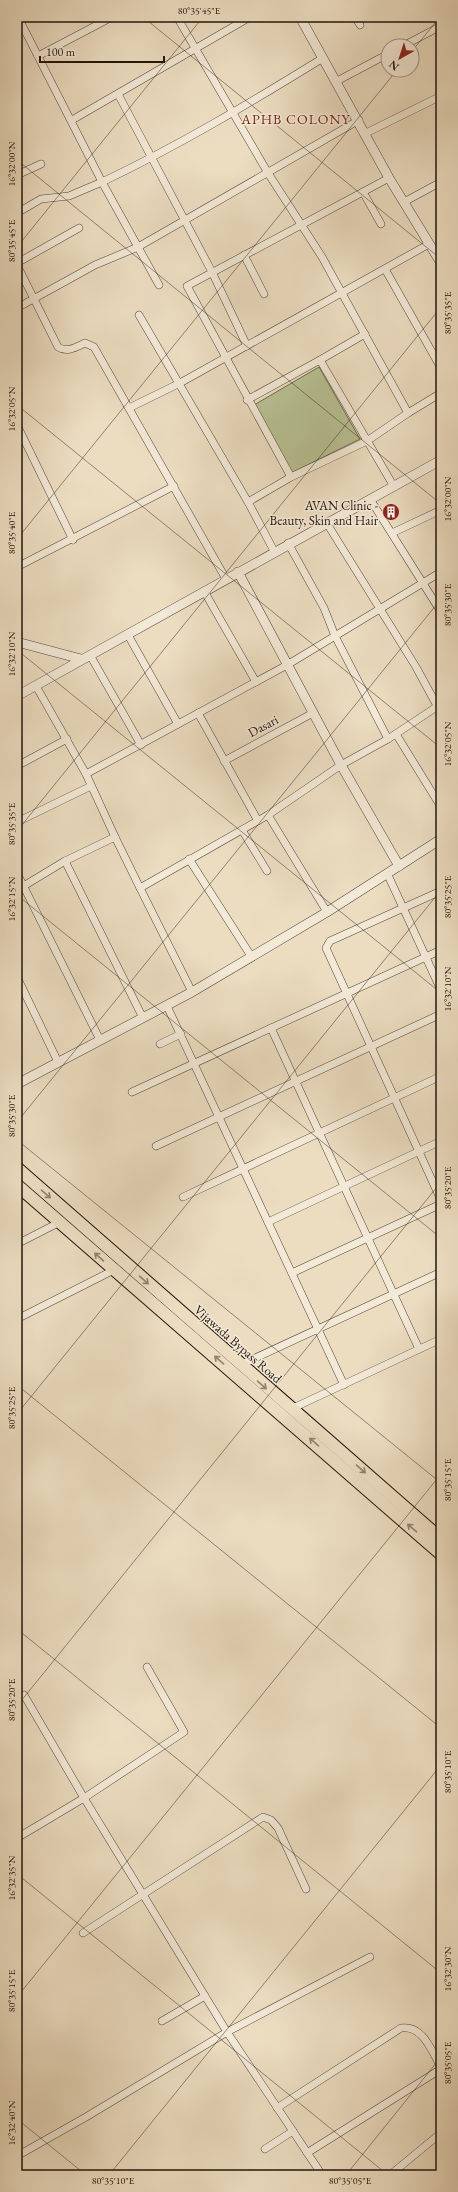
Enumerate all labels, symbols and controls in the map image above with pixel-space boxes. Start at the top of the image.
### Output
text: 80°35'45"E [178,4,221,17]
scale bar [40,38,164,64]
north arrow [380,38,420,78]
text: 100 m [46,44,76,60]
text: N [386,57,402,74]
district label: APHB COLONY [240,110,351,128]
text: 16°32'00"N [5,141,18,186]
text: 80°35'45"E [5,219,18,262]
text: 80°35'35"E [441,291,454,334]
text: 16°32'05"N [5,386,18,431]
text: 16°32'00"N [441,476,454,521]
place label: AVAN Clinic - Beauty, Skin and Hair [270,497,379,529]
building icon: AVAN Clinic - Beauty, Skin and Hair [381,502,401,522]
text: 80°35'40"E [5,511,18,554]
text: 80°35'30"E [441,583,454,626]
text: 16°32'10"N [5,631,18,676]
street label: Dasari [245,711,281,741]
text: 16°32'05"N [441,721,454,766]
text: 80°35'35"E [5,802,18,845]
text: 80°35'25"E [441,875,454,918]
text: 16°32'15"N [5,876,18,921]
text: 16°32'10"N [441,966,454,1011]
text: 80°35'30"E [5,1094,18,1137]
text: 80°35'20"E [441,1166,454,1209]
one-way arrow [41,1189,51,1198]
one-way arrow [94,1252,104,1262]
one-way arrow [139,1275,149,1284]
street label: Vijawada Bypass Road [191,1301,286,1387]
one-way arrow [214,1355,224,1365]
one-way arrow [257,1380,268,1389]
text: 80°35'25"E [5,1386,18,1429]
one-way arrow [309,1438,320,1447]
text: 80°35'15"E [441,1458,454,1501]
one-way arrow [356,1465,366,1474]
one-way arrow [407,1524,417,1533]
text: 80°35'20"E [5,1678,18,1721]
text: 80°35'10"E [441,1750,454,1793]
text: 16°32'35"N [5,1855,18,1900]
text: 16°32'30"N [441,1946,454,1991]
text: 80°35'15"E [5,1969,18,2012]
text: 80°35'05"E [441,2041,454,2084]
text: 16°32'40"N [5,2100,18,2145]
text: 80°35'10"E [92,2174,135,2187]
text: 80°35'05"E [329,2174,372,2187]

